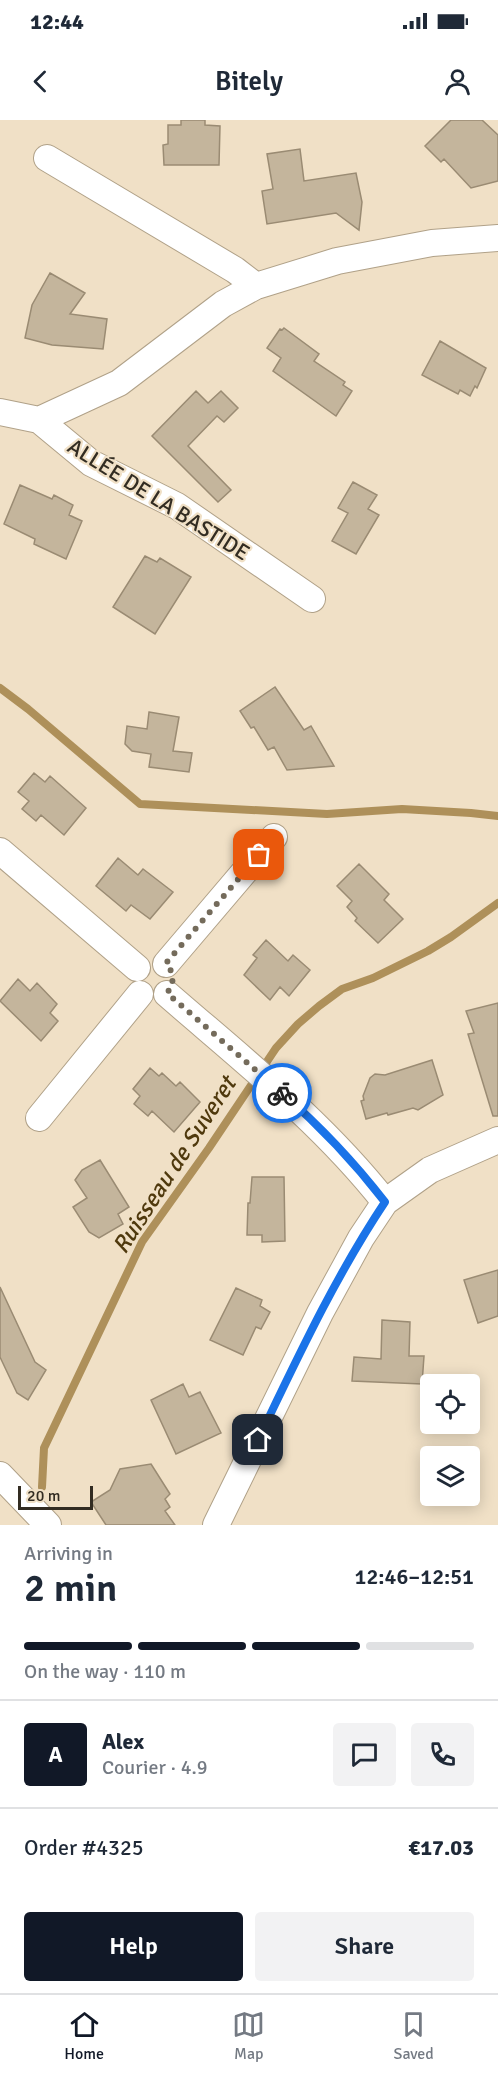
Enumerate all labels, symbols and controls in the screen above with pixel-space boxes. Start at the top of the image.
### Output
text: 12:44 [30,8,84,35]
icon: back [24,65,57,98]
text: Bitely [215,65,283,98]
icon: person [441,65,474,98]
street label: ALLÉE DE LA BASTIDE [63,433,255,566]
pin [233,829,284,880]
icon: bag [242,838,275,871]
courier [252,1063,312,1123]
water label: Ruisseau de Suveret [106,1069,244,1259]
icon: bike [266,1077,299,1110]
map controls [420,1374,480,1506]
button: locate [420,1374,480,1434]
pin [232,1414,283,1465]
icon: home [241,1423,274,1456]
button: layers [420,1446,480,1506]
scale bar [18,1483,93,1510]
text: 20 m [27,1486,61,1506]
text: Arriving in [24,1541,113,1566]
text: 12:46–12:51 [355,1563,474,1590]
text: 2 min [24,1564,117,1612]
text: On the way · 110 m [24,1659,186,1684]
button: chat [333,1723,396,1786]
button: phone [411,1723,474,1786]
text: Alex [102,1728,144,1755]
text: A [48,1741,63,1768]
text: Courier · 4.9 [102,1755,208,1780]
text: Order #4325 [24,1834,144,1861]
text: €17.03 [408,1834,474,1861]
button: Help [24,1912,243,1981]
button: Share [255,1912,474,1981]
tab: Home [64,2008,104,2064]
tab: Map [232,2008,265,2064]
tab: Saved [394,2008,434,2064]

